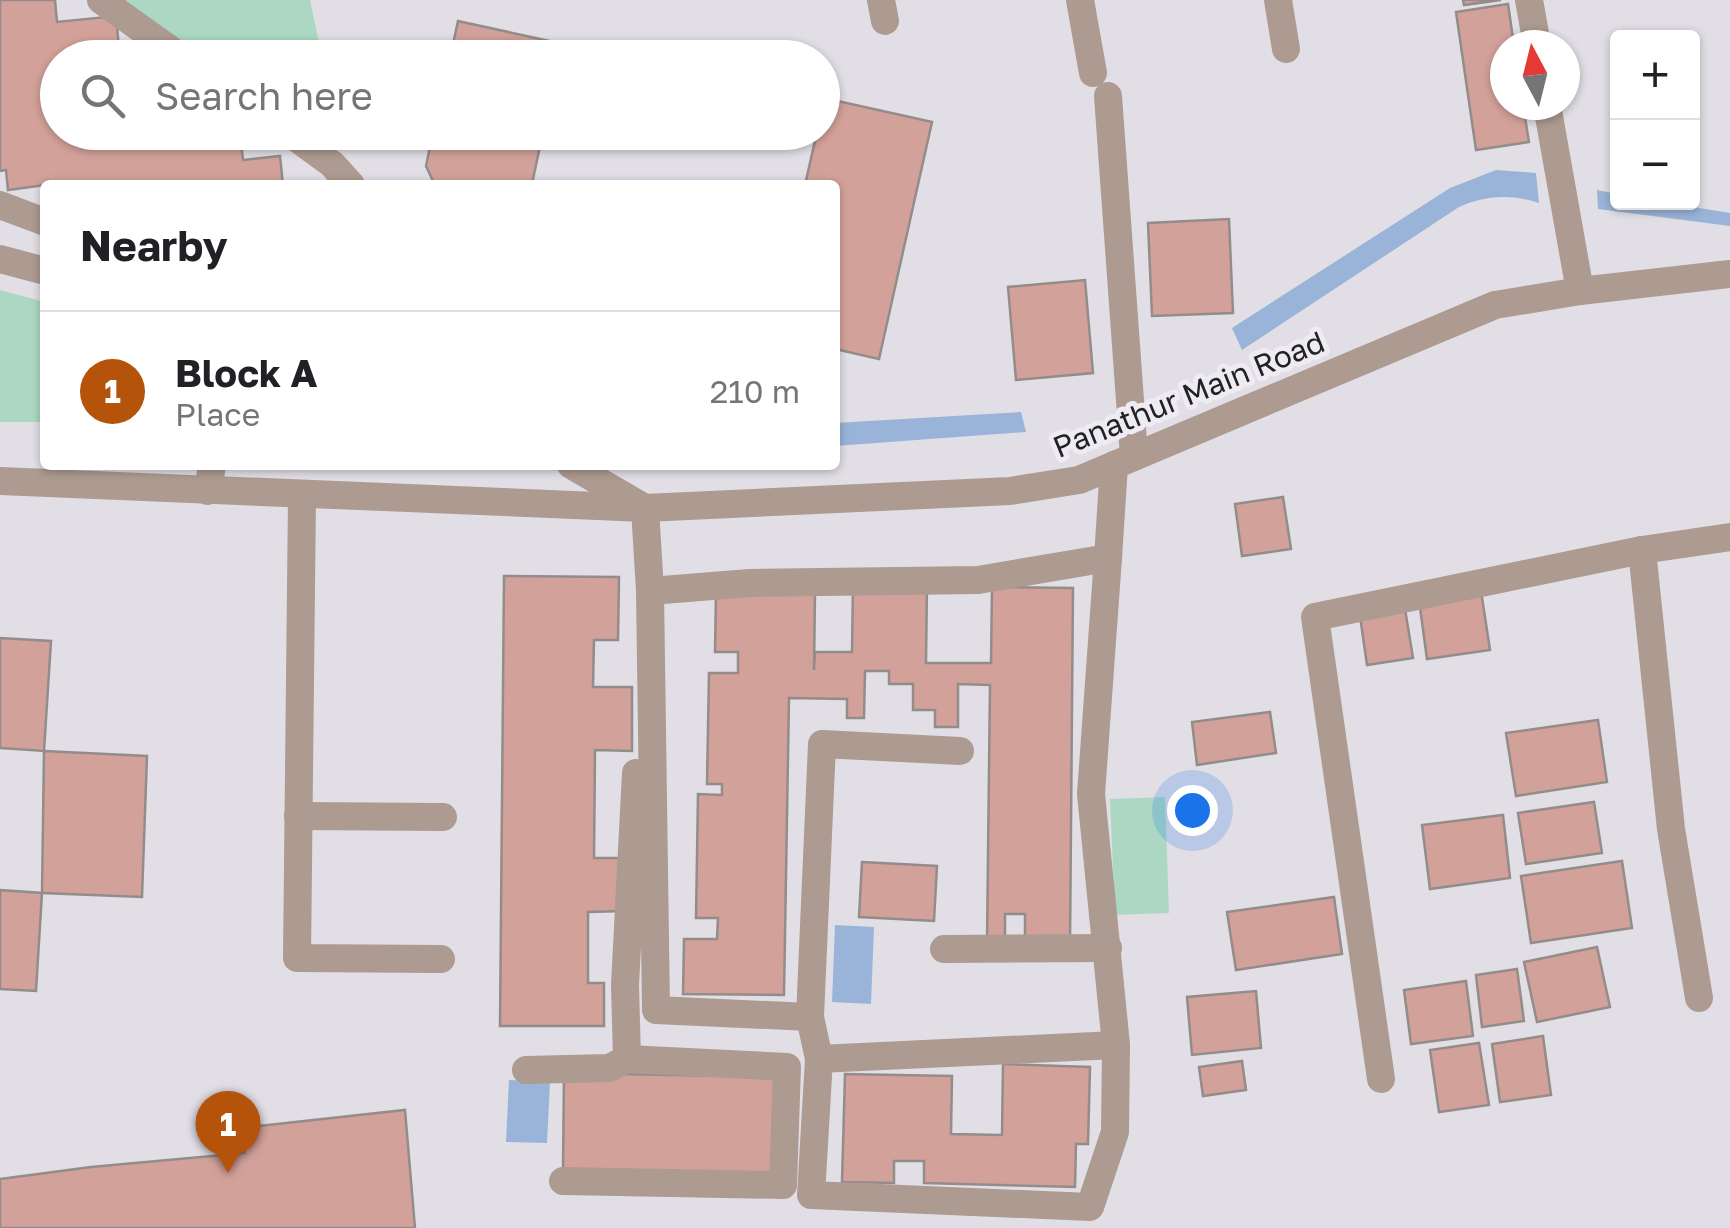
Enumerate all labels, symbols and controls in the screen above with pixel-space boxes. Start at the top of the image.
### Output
north arrow [1490,30,1580,120]
map controls [1610,30,1700,210]
button: + [1610,30,1700,120]
search box [40,40,840,150]
icon: search [75,68,130,123]
text: Search here [155,73,373,118]
button: − [1610,120,1700,210]
text: Nearby [80,220,228,270]
street label: Panathur Main Road [1048,323,1330,465]
text: Block A [175,350,318,395]
text: 1 [104,372,121,410]
text: 210 m [710,372,800,410]
text: Place [175,395,260,433]
your location [1167,785,1218,836]
pin: 1 [196,1090,260,1173]

